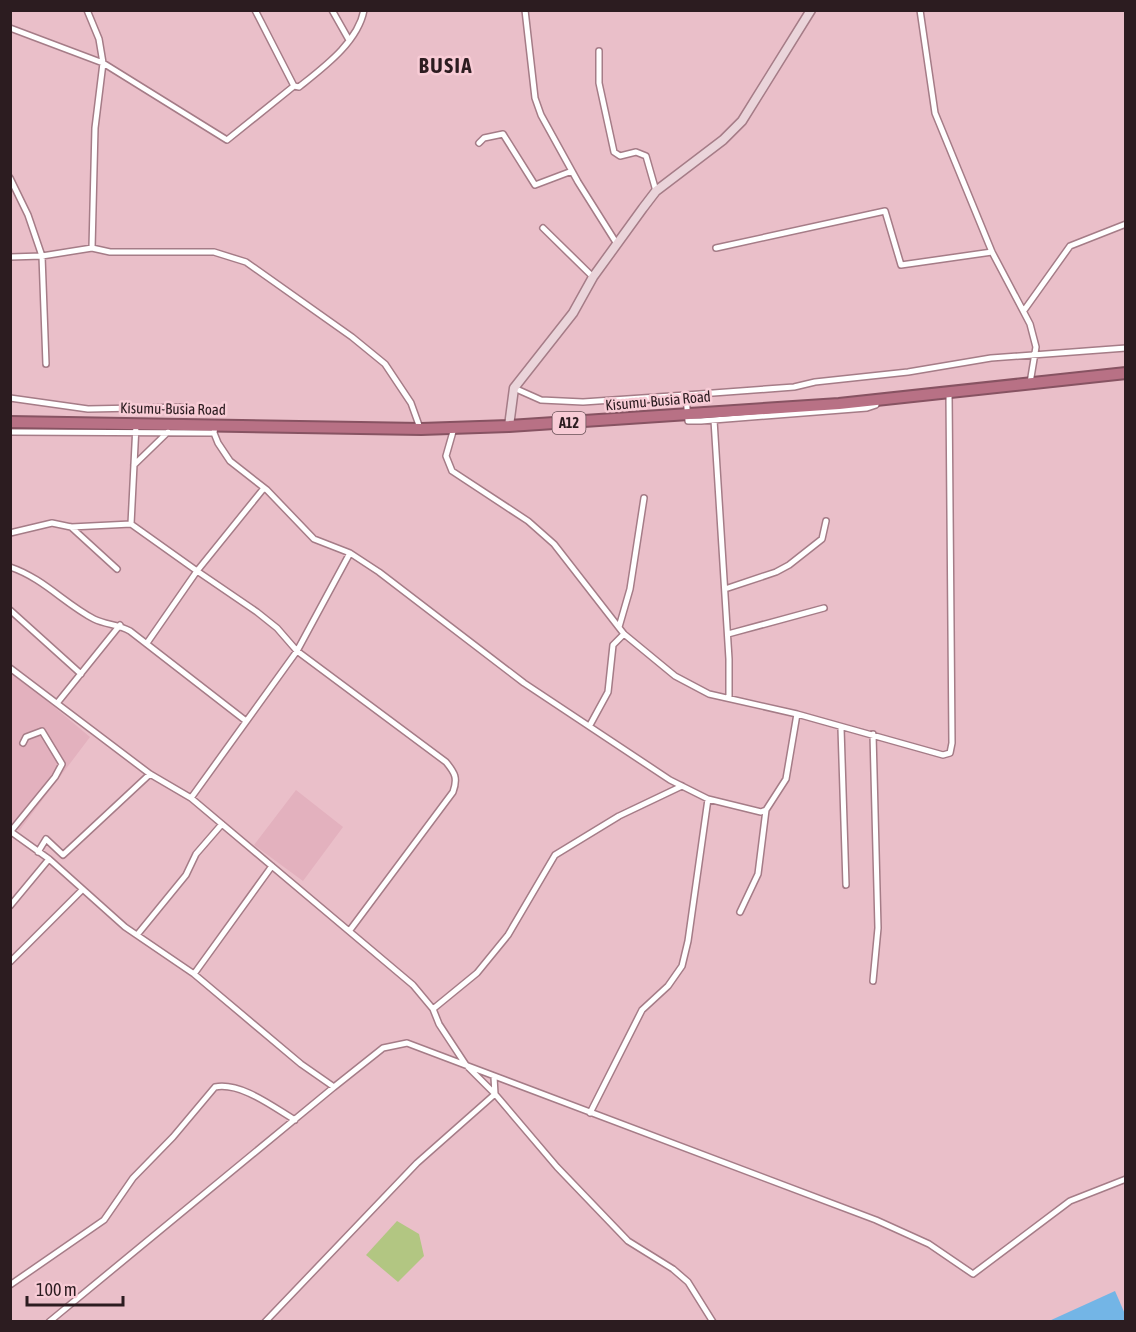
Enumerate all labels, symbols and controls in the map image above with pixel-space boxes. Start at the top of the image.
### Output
district label: BUSIA [419,53,473,77]
street label: Kisumu-Busia Road [604,387,711,414]
street label: Kisumu-Busia Road [120,399,226,418]
road number: A12 [552,412,586,434]
scale bar [27,1269,123,1307]
text: 100 m [36,1279,77,1300]

